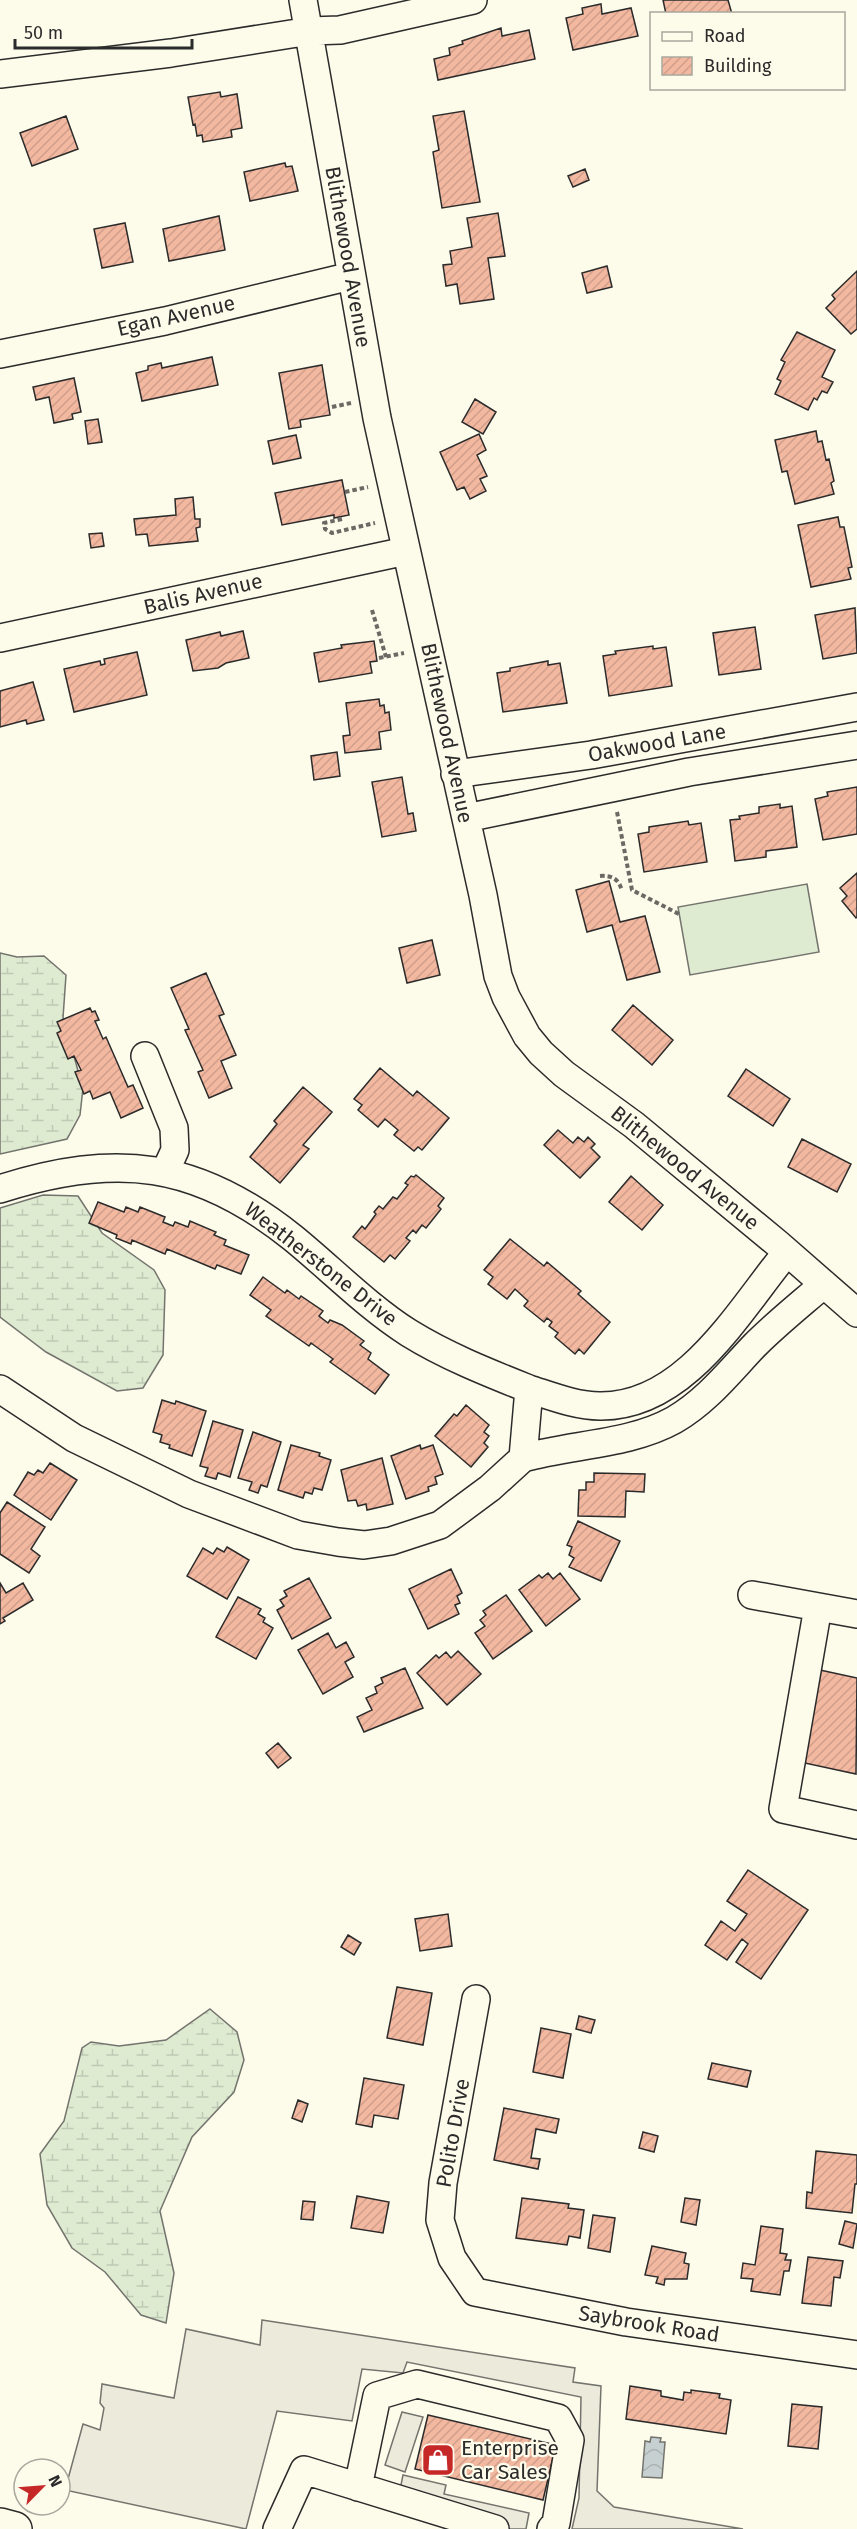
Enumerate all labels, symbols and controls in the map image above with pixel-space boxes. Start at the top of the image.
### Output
scale bar [15,12,192,50]
legend [650,12,845,90]
text: 50 m [24,22,63,44]
text: Road [704,25,746,47]
text: Building [704,55,772,77]
street label: Blithewood Avenue [319,164,377,350]
street label: Egan Avenue [114,290,238,342]
street label: Balis Avenue [141,568,265,620]
street label: Blithewood Avenue [415,641,479,825]
street label: Oakwood Lane [586,718,728,768]
street label: Blithewood Avenue [605,1100,765,1236]
street label: Weatherstone Drive [239,1196,403,1332]
street label: Polito Drive [431,2076,475,2190]
street label: Saybrook Road [577,2300,721,2348]
place label: Enterprise Car Sales [461,2435,559,2485]
shop icon: Enterprise Car Sales [420,2442,456,2478]
north arrow [12,2457,72,2517]
text: N [44,2472,66,2490]

